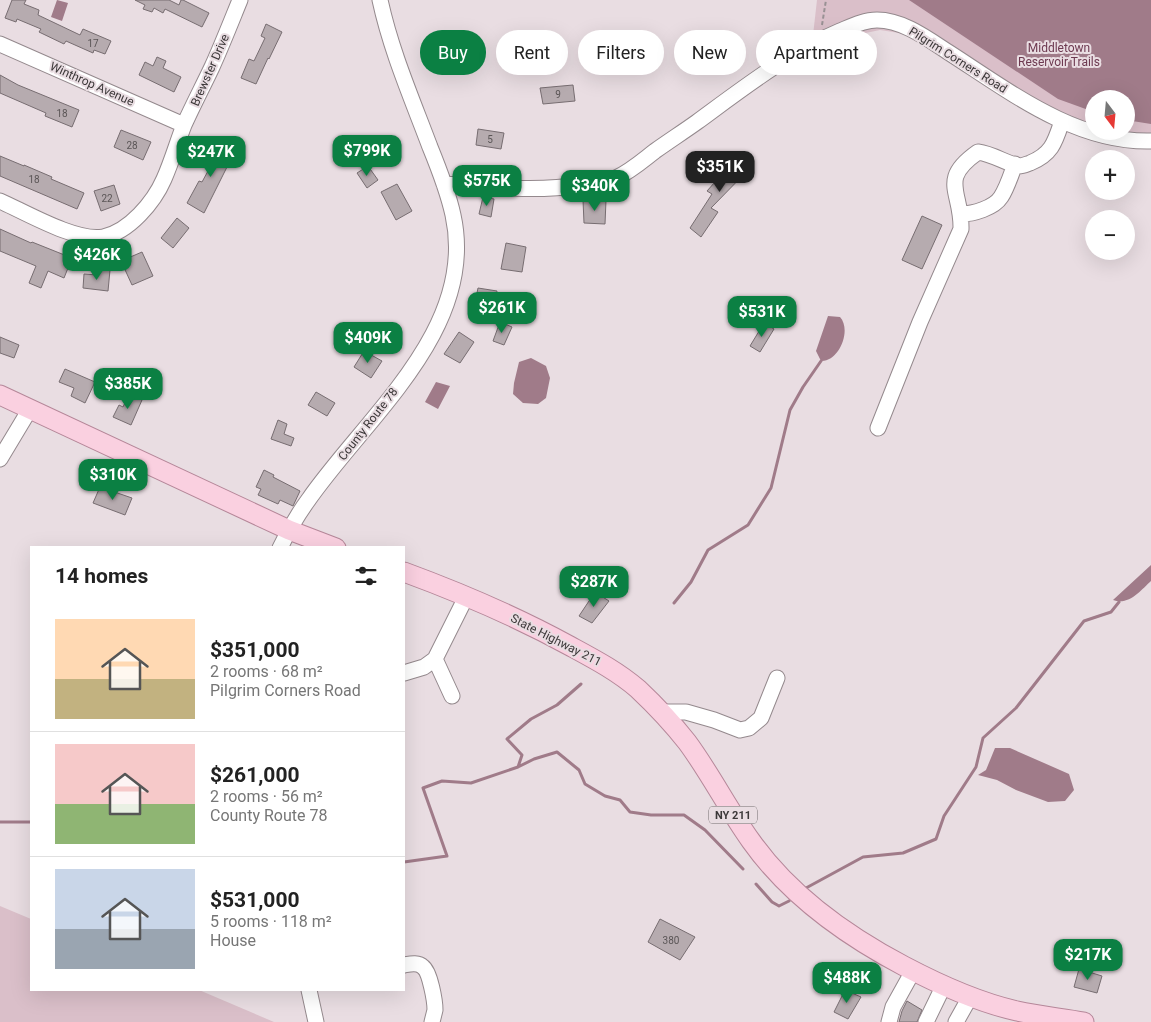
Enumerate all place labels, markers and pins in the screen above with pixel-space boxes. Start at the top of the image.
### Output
pin: $799K [332,134,402,177]
pin: $247K [176,136,246,178]
pin: $351K [685,150,755,193]
pin: $575K [452,164,522,207]
pin: $340K [560,170,630,212]
pin: $426K [62,238,132,281]
pin: $261K [467,292,537,334]
pin: $531K [727,296,797,338]
pin: $409K [333,322,403,364]
pin: $385K [93,368,163,410]
pin: $310K [78,458,148,501]
pin: $287K [559,566,629,608]
pin: $217K [1053,938,1123,981]
pin: $488K [812,962,882,1004]

